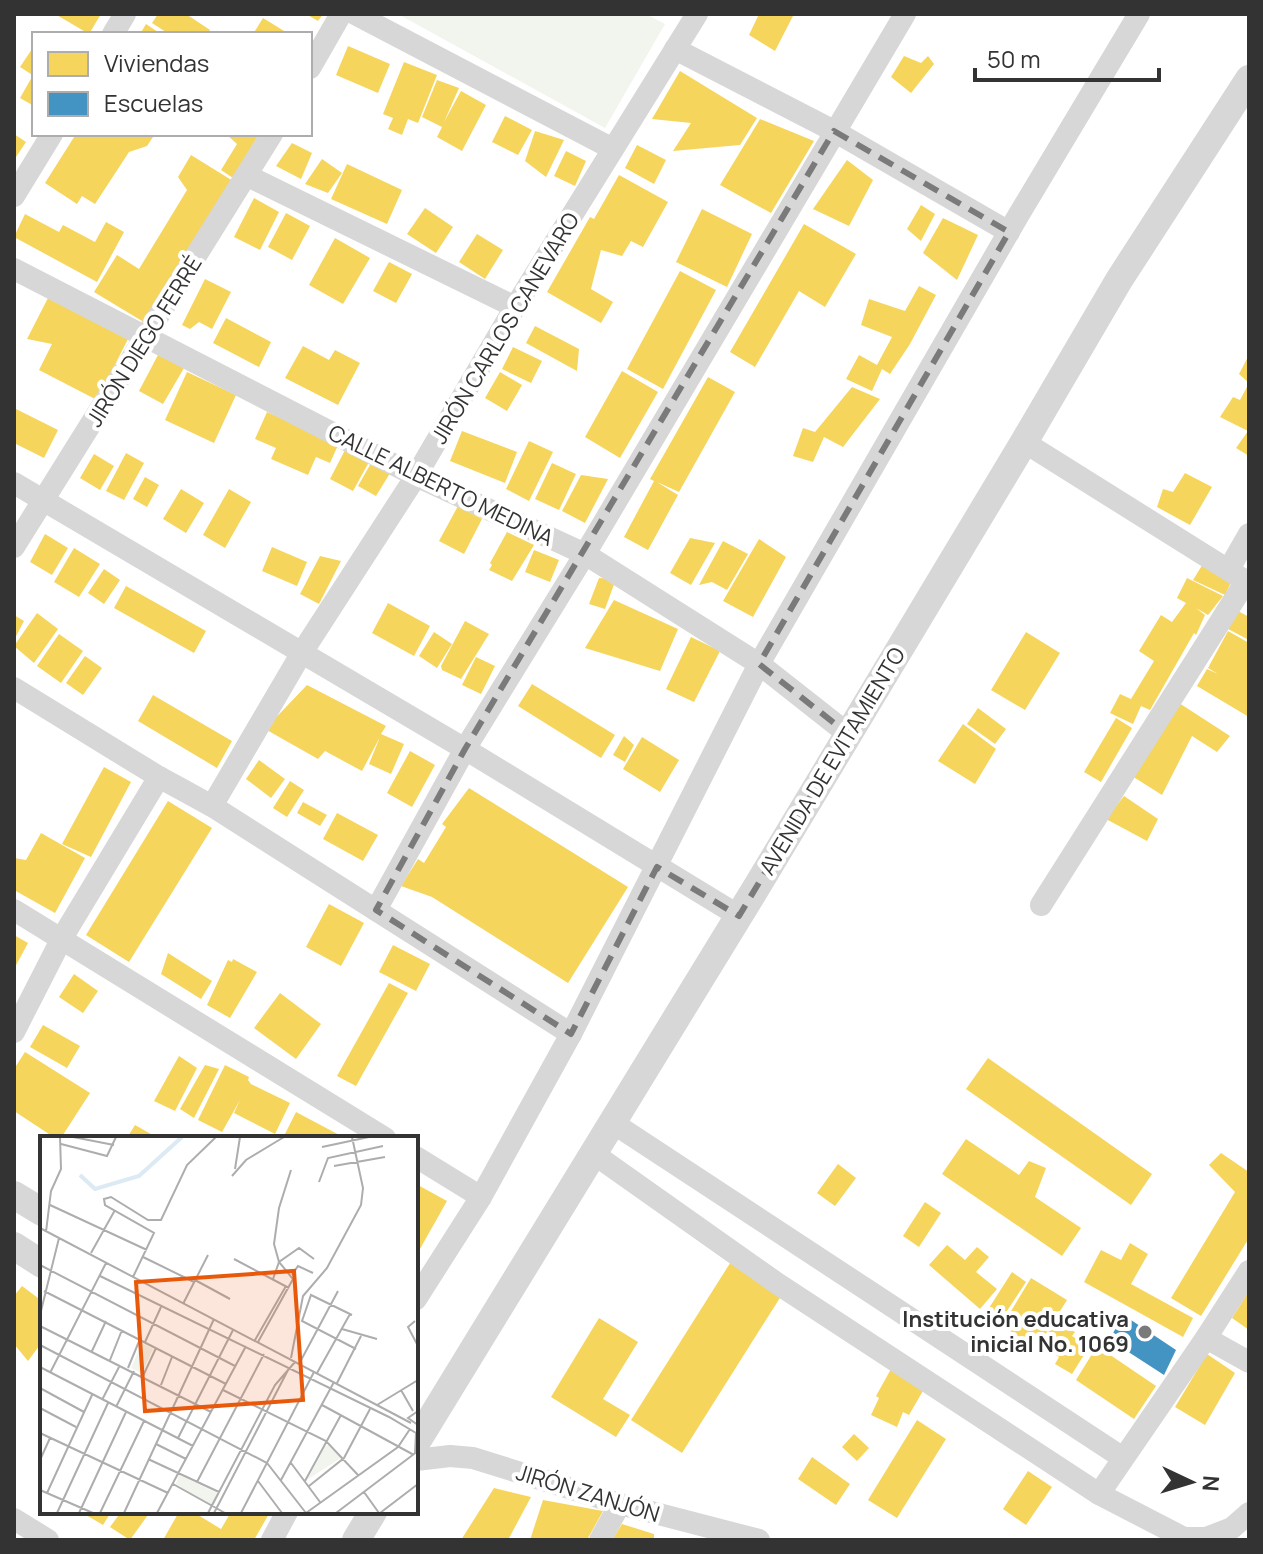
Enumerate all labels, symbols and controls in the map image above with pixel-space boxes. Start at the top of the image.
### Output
legend [32,32,312,136]
scale bar [975,32,1159,82]
text: 50 m [987,42,1041,75]
text: Viviendas [104,46,209,79]
text: Escuelas [104,86,203,119]
street label: JIRÓN CARLOS CANEVARO [424,207,586,449]
street label: JIRÓN DIEGO FERRÉ [79,250,209,432]
street label: CALLE ALBERTO MEDINA [323,417,559,553]
street label: AVENIDA DE EVITAMIENTO [752,642,912,880]
inset map [40,1136,418,1514]
place label: Institución educativa inicial No. 1069 [902,1304,1129,1359]
marker: Institución educativa inicial No. 1069 [1136,1323,1154,1341]
north arrow [1151,1442,1231,1522]
street label: JIRÓN ZANJÓN [513,1457,663,1529]
text: N [1195,1474,1226,1492]

